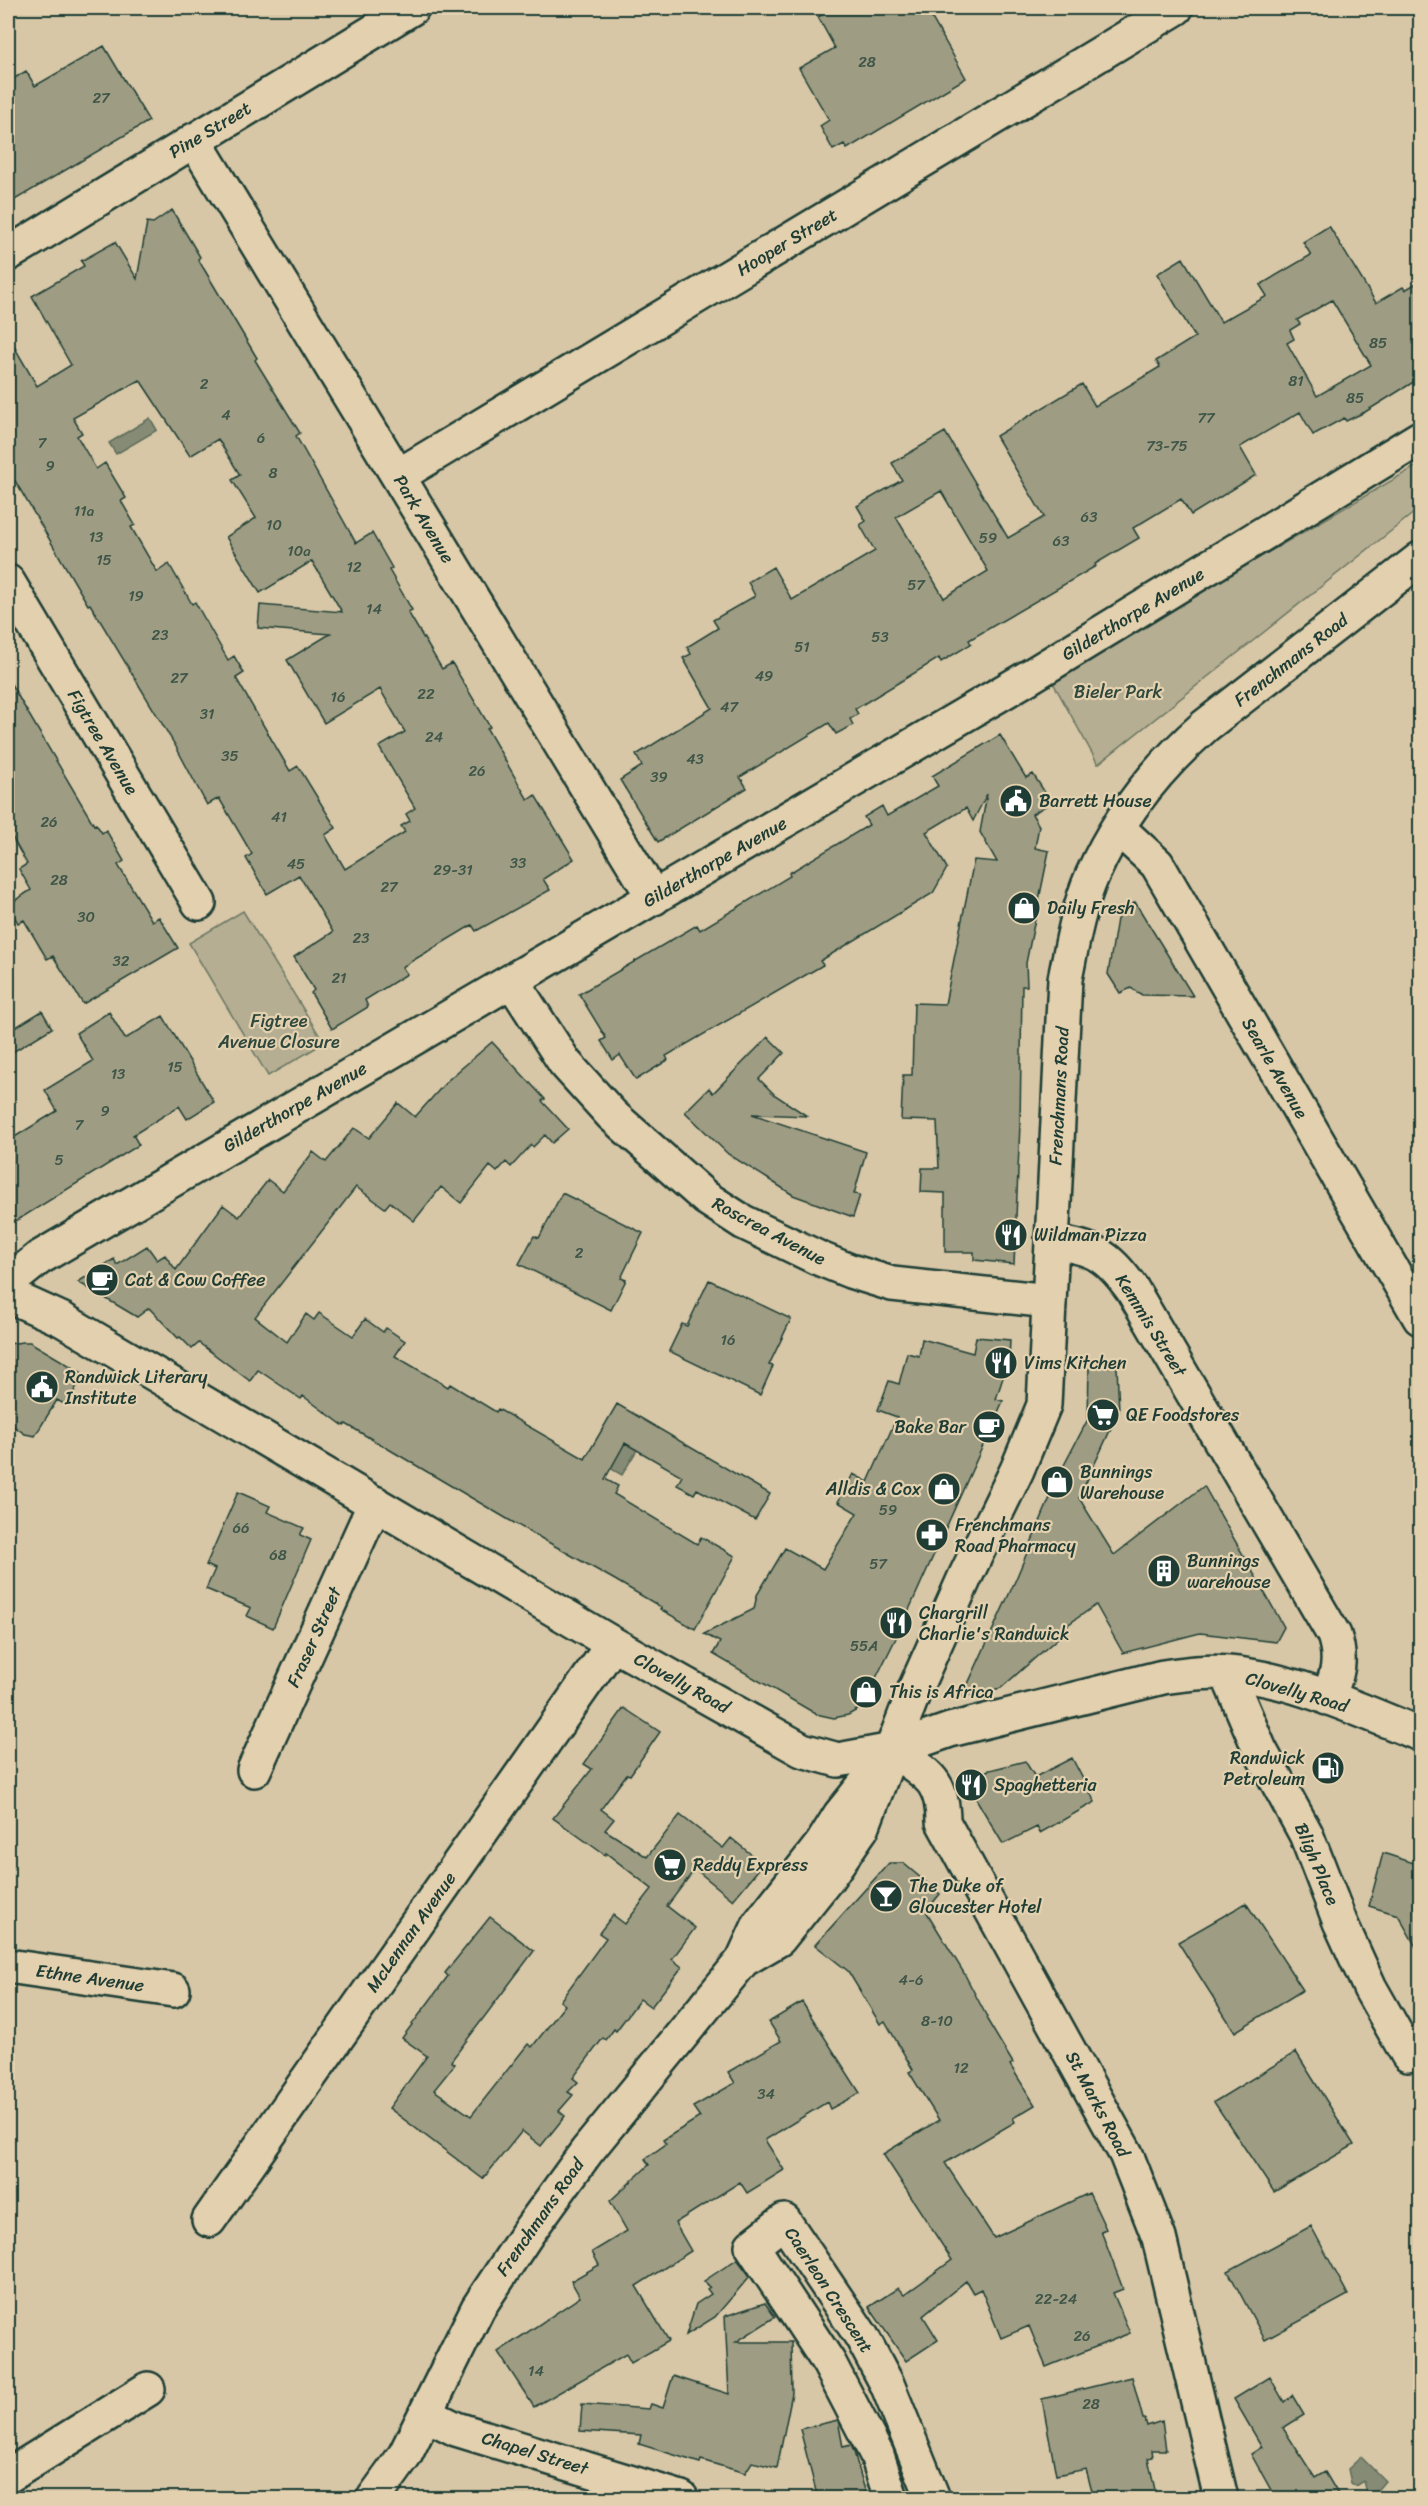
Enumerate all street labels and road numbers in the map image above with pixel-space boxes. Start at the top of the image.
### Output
street label: Pine Street [162,93,258,167]
street label: Hooper Street [730,199,844,285]
street label: Park Avenue [385,468,463,570]
street label: Gilderthorpe Avenue [1055,558,1211,670]
street label: Frenchmans Road [1227,604,1357,715]
street label: Figtree Avenue [59,683,148,802]
street label: Gilderthorpe Avenue [637,808,793,916]
street label: Searle Avenue [1233,1011,1317,1125]
street label: Frenchmans Road [1039,1024,1079,1166]
street label: Gilderthorpe Avenue [217,1053,373,1161]
street label: Roscrea Avenue [706,1187,832,1275]
street label: Kemmis Street [1107,1267,1196,1384]
street label: Fraser Street [278,1581,351,1693]
street label: Clovelly Road [628,1643,737,1723]
street label: Clovelly Road [1242,1662,1354,1722]
street label: Bligh Place [1285,1818,1349,1911]
street label: McLennan Avenue [357,1865,465,1999]
street label: Ethne Avenue [34,1955,146,2001]
street label: St Marks Road [1057,2045,1140,2164]
street label: Frenchmans Road [487,2150,594,2283]
street label: Caerleon Crescent [776,2220,882,2360]
street label: Chapel Street [478,2422,593,2485]

